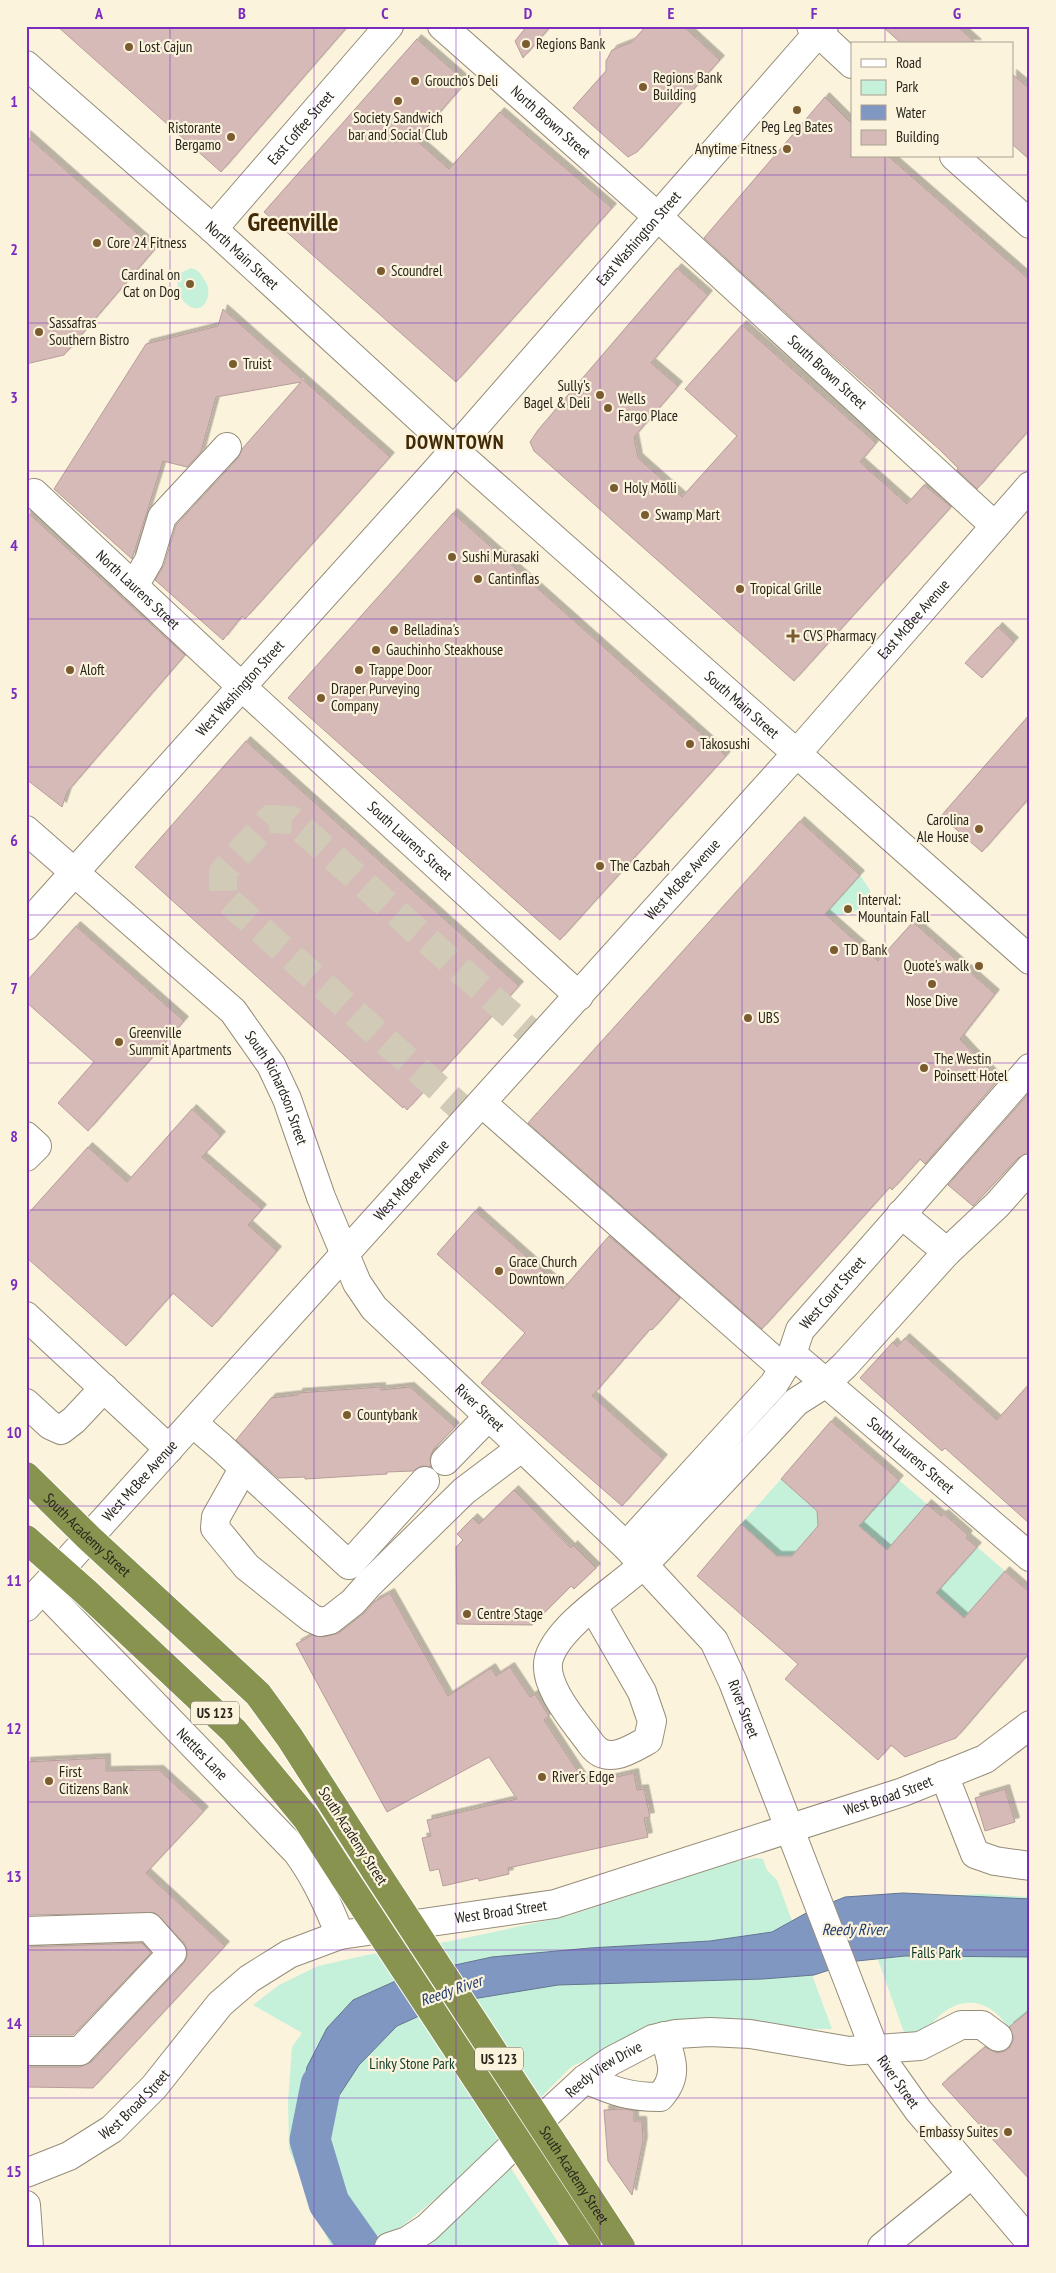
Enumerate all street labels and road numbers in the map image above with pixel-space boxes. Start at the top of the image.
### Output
street label: North Brown Street [507,81,595,162]
street label: East Coffee Street [263,87,338,168]
street label: East Washington Street [592,187,685,289]
street label: North Main Street [202,217,283,294]
street label: South Brown Street [784,331,871,413]
street label: North Laurens Street [92,546,184,633]
street label: East McBee Avenue [873,575,953,663]
street label: West Washington Street [192,636,288,740]
street label: South Main Street [701,666,783,742]
street label: South Laurens Street [364,797,456,884]
street label: West McBee Avenue [641,835,724,924]
street label: South Richardson Street [241,1027,312,1147]
street label: West McBee Avenue [369,1135,453,1225]
street label: West Court Street [795,1252,869,1333]
street label: River Street [451,1380,509,1435]
street label: South Laurens Street [864,1413,958,1497]
street label: West McBee Avenue [98,1436,181,1525]
street label: South Academy Street [40,1489,135,1581]
street label: River Street [724,1677,764,1741]
road number: US 123 [191,1702,239,1725]
street label: Nettles Lane [173,1724,232,1784]
street label: West Broad Street [841,1771,935,1819]
street label: South Academy Street [315,1783,392,1888]
street label: West Broad Street [454,1895,548,1927]
street label: Reedy View Drive [561,2036,645,2101]
road number: US 123 [475,2048,523,2070]
street label: River Street [873,2051,924,2112]
street label: West Broad Street [95,2065,173,2144]
street label: South Academy Street [535,2122,613,2227]

